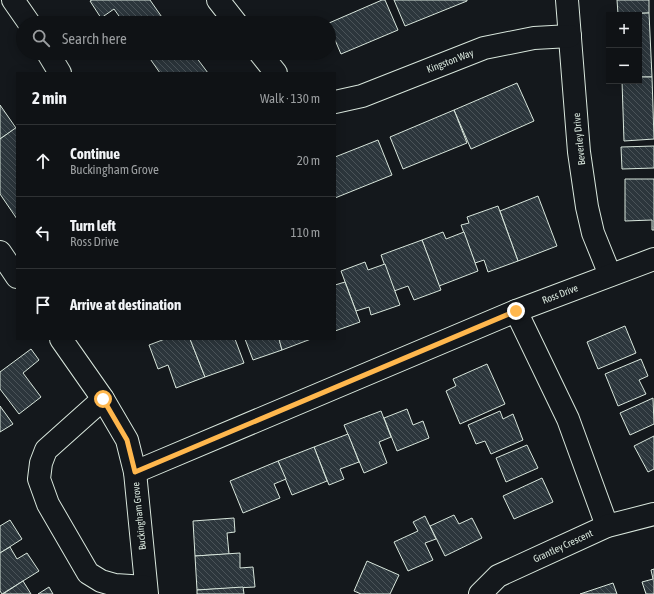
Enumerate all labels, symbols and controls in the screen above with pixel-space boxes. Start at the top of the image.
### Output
map controls [606,12,642,84]
button: + [606,12,642,48]
search box [16,16,336,60]
icon: search [30,27,52,49]
text: Search here [62,30,127,47]
street label: Kingston Way [425,47,475,75]
button: − [606,48,642,84]
text: 2 min [32,88,67,108]
text: Walk · 130 m [260,91,320,106]
street label: Beverley Drive [571,112,587,166]
text: Continue [70,145,120,162]
icon: ahead [32,150,54,172]
text: 20 m [297,153,320,168]
text: Buckingham Grove [70,162,159,177]
text: Turn left [70,217,116,234]
icon: left [32,222,54,244]
text: 110 m [291,225,320,240]
text: Ross Drive [70,234,119,249]
street label: Ross Drive [541,282,580,306]
icon: arrive [32,294,54,316]
text: Arrive at destination [70,296,181,313]
route end [507,302,525,320]
route start [94,390,112,408]
street label: Buckingham Grove [130,481,148,551]
street label: Grantley Crescent [531,527,595,565]

